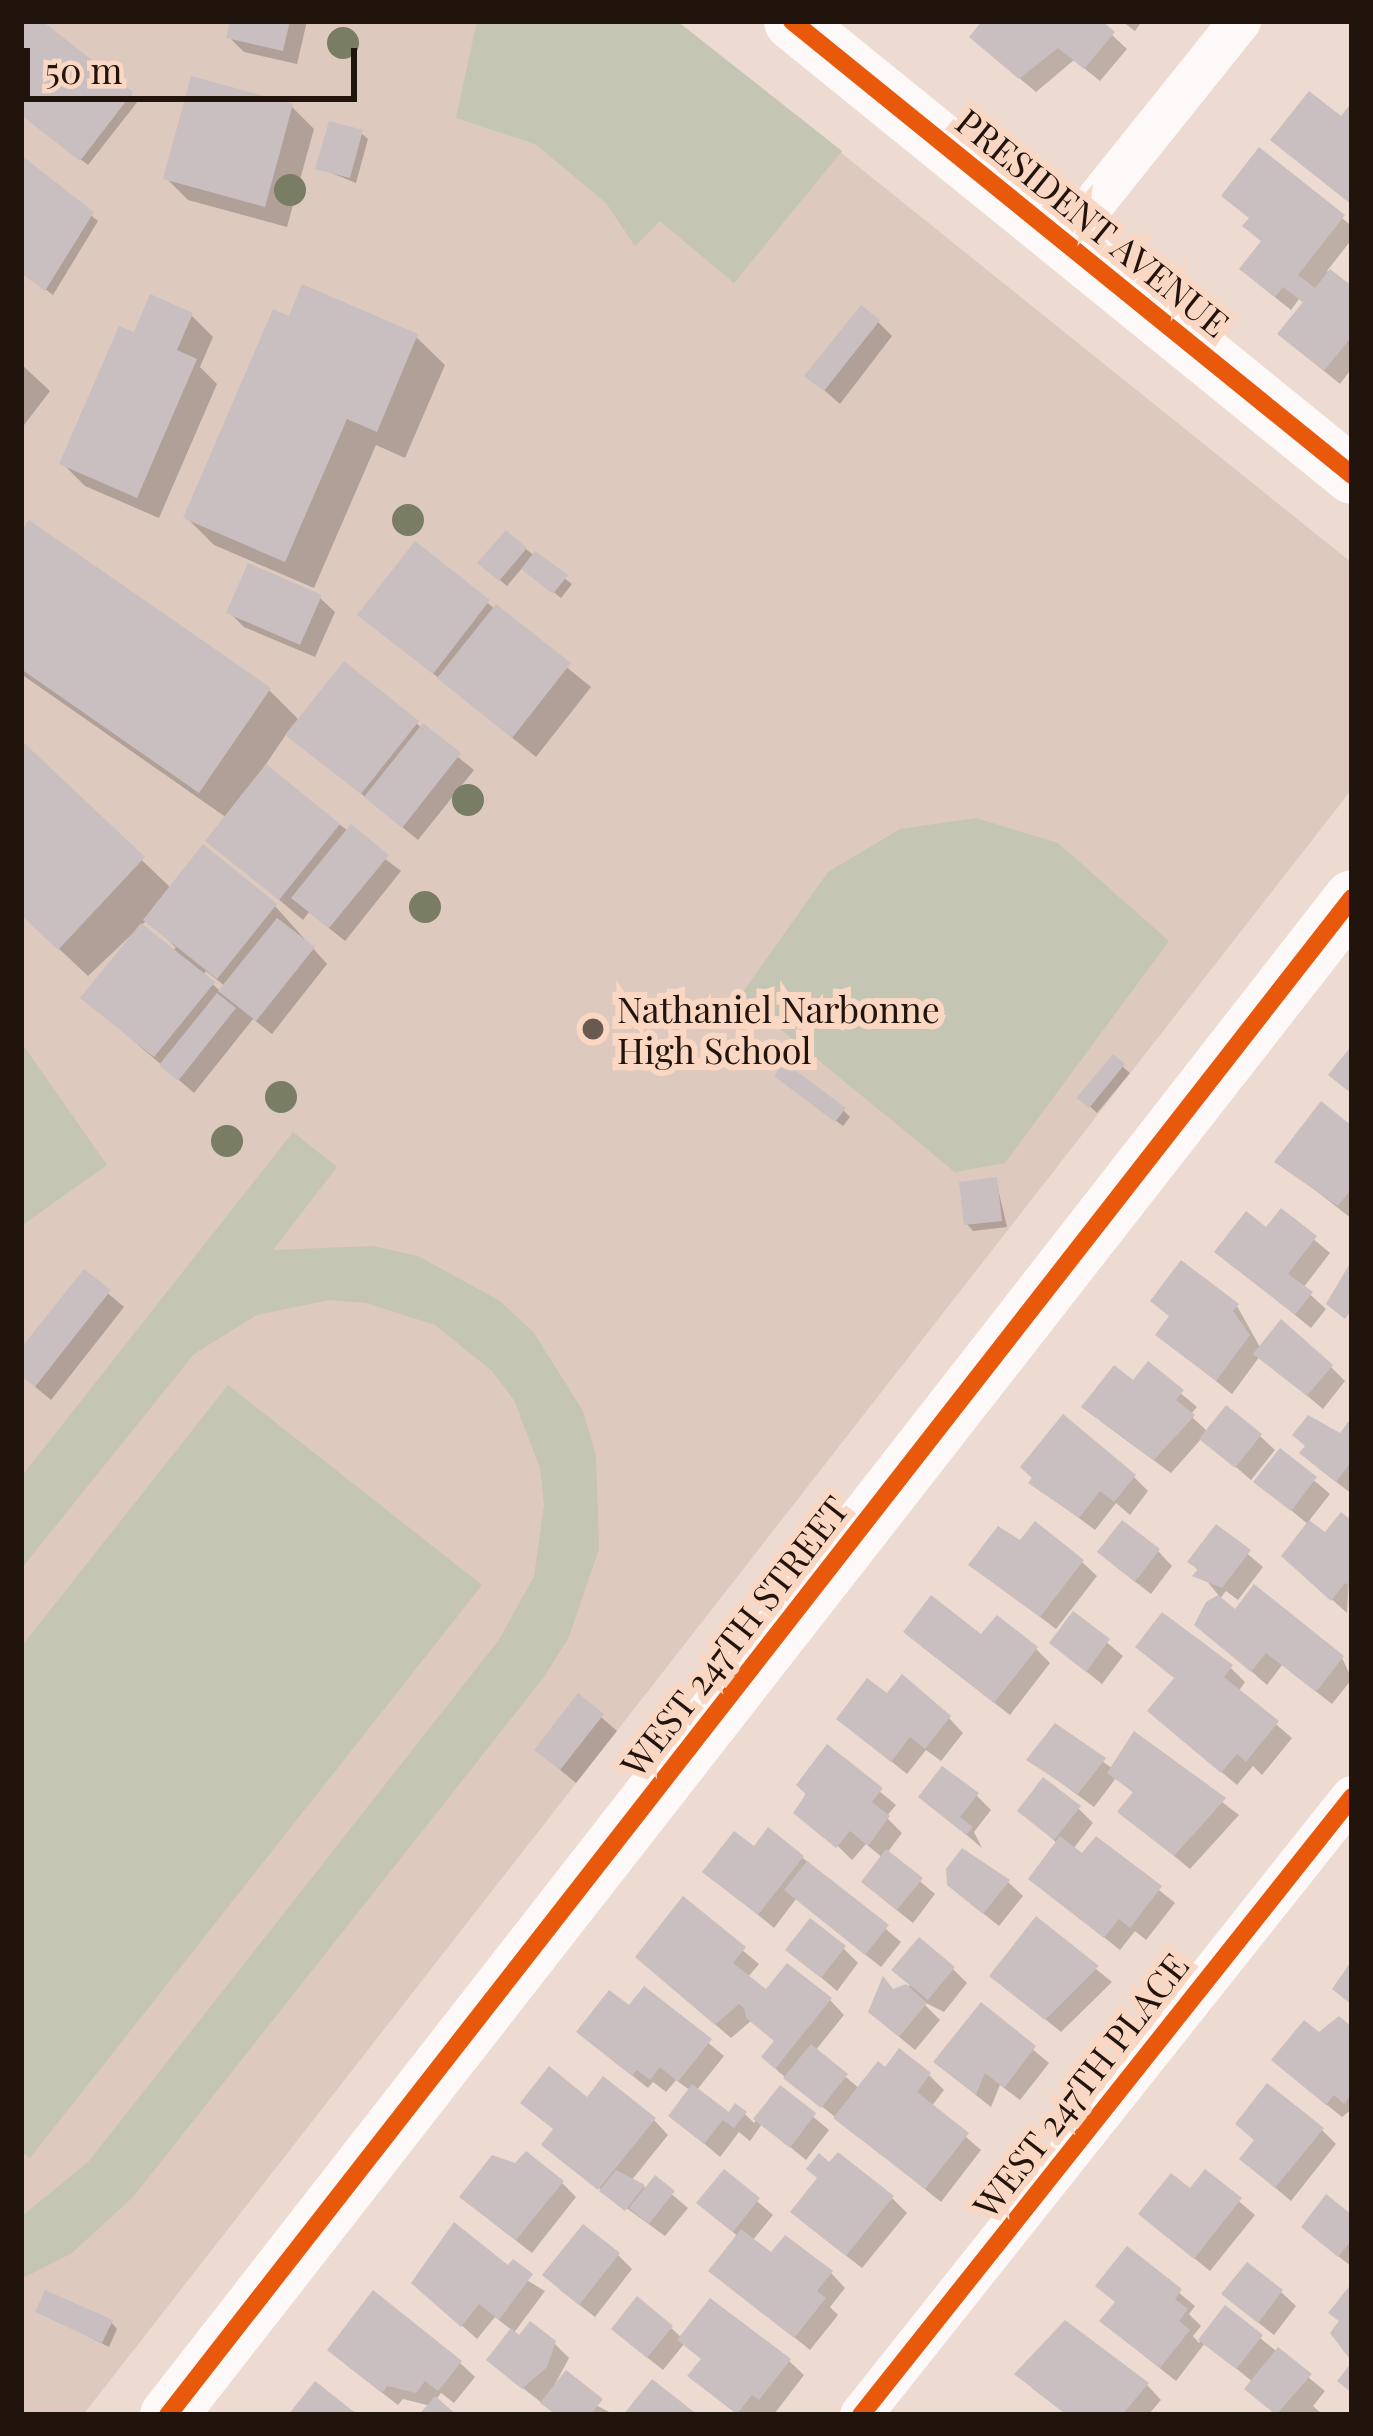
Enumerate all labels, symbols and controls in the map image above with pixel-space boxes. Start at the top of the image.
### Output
scale bar [30,24,363,98]
text: 50 m [45,45,122,93]
street label: PRESIDENT AVENUE [947,98,1239,346]
place label: Nathaniel Narbonne High School [617,986,940,1071]
marker: Nathaniel Narbonne High School [580,1016,606,1042]
street label: WEST 247TH STREET [611,1487,857,1785]
street label: WEST 247TH PLACE [963,1944,1197,2226]

